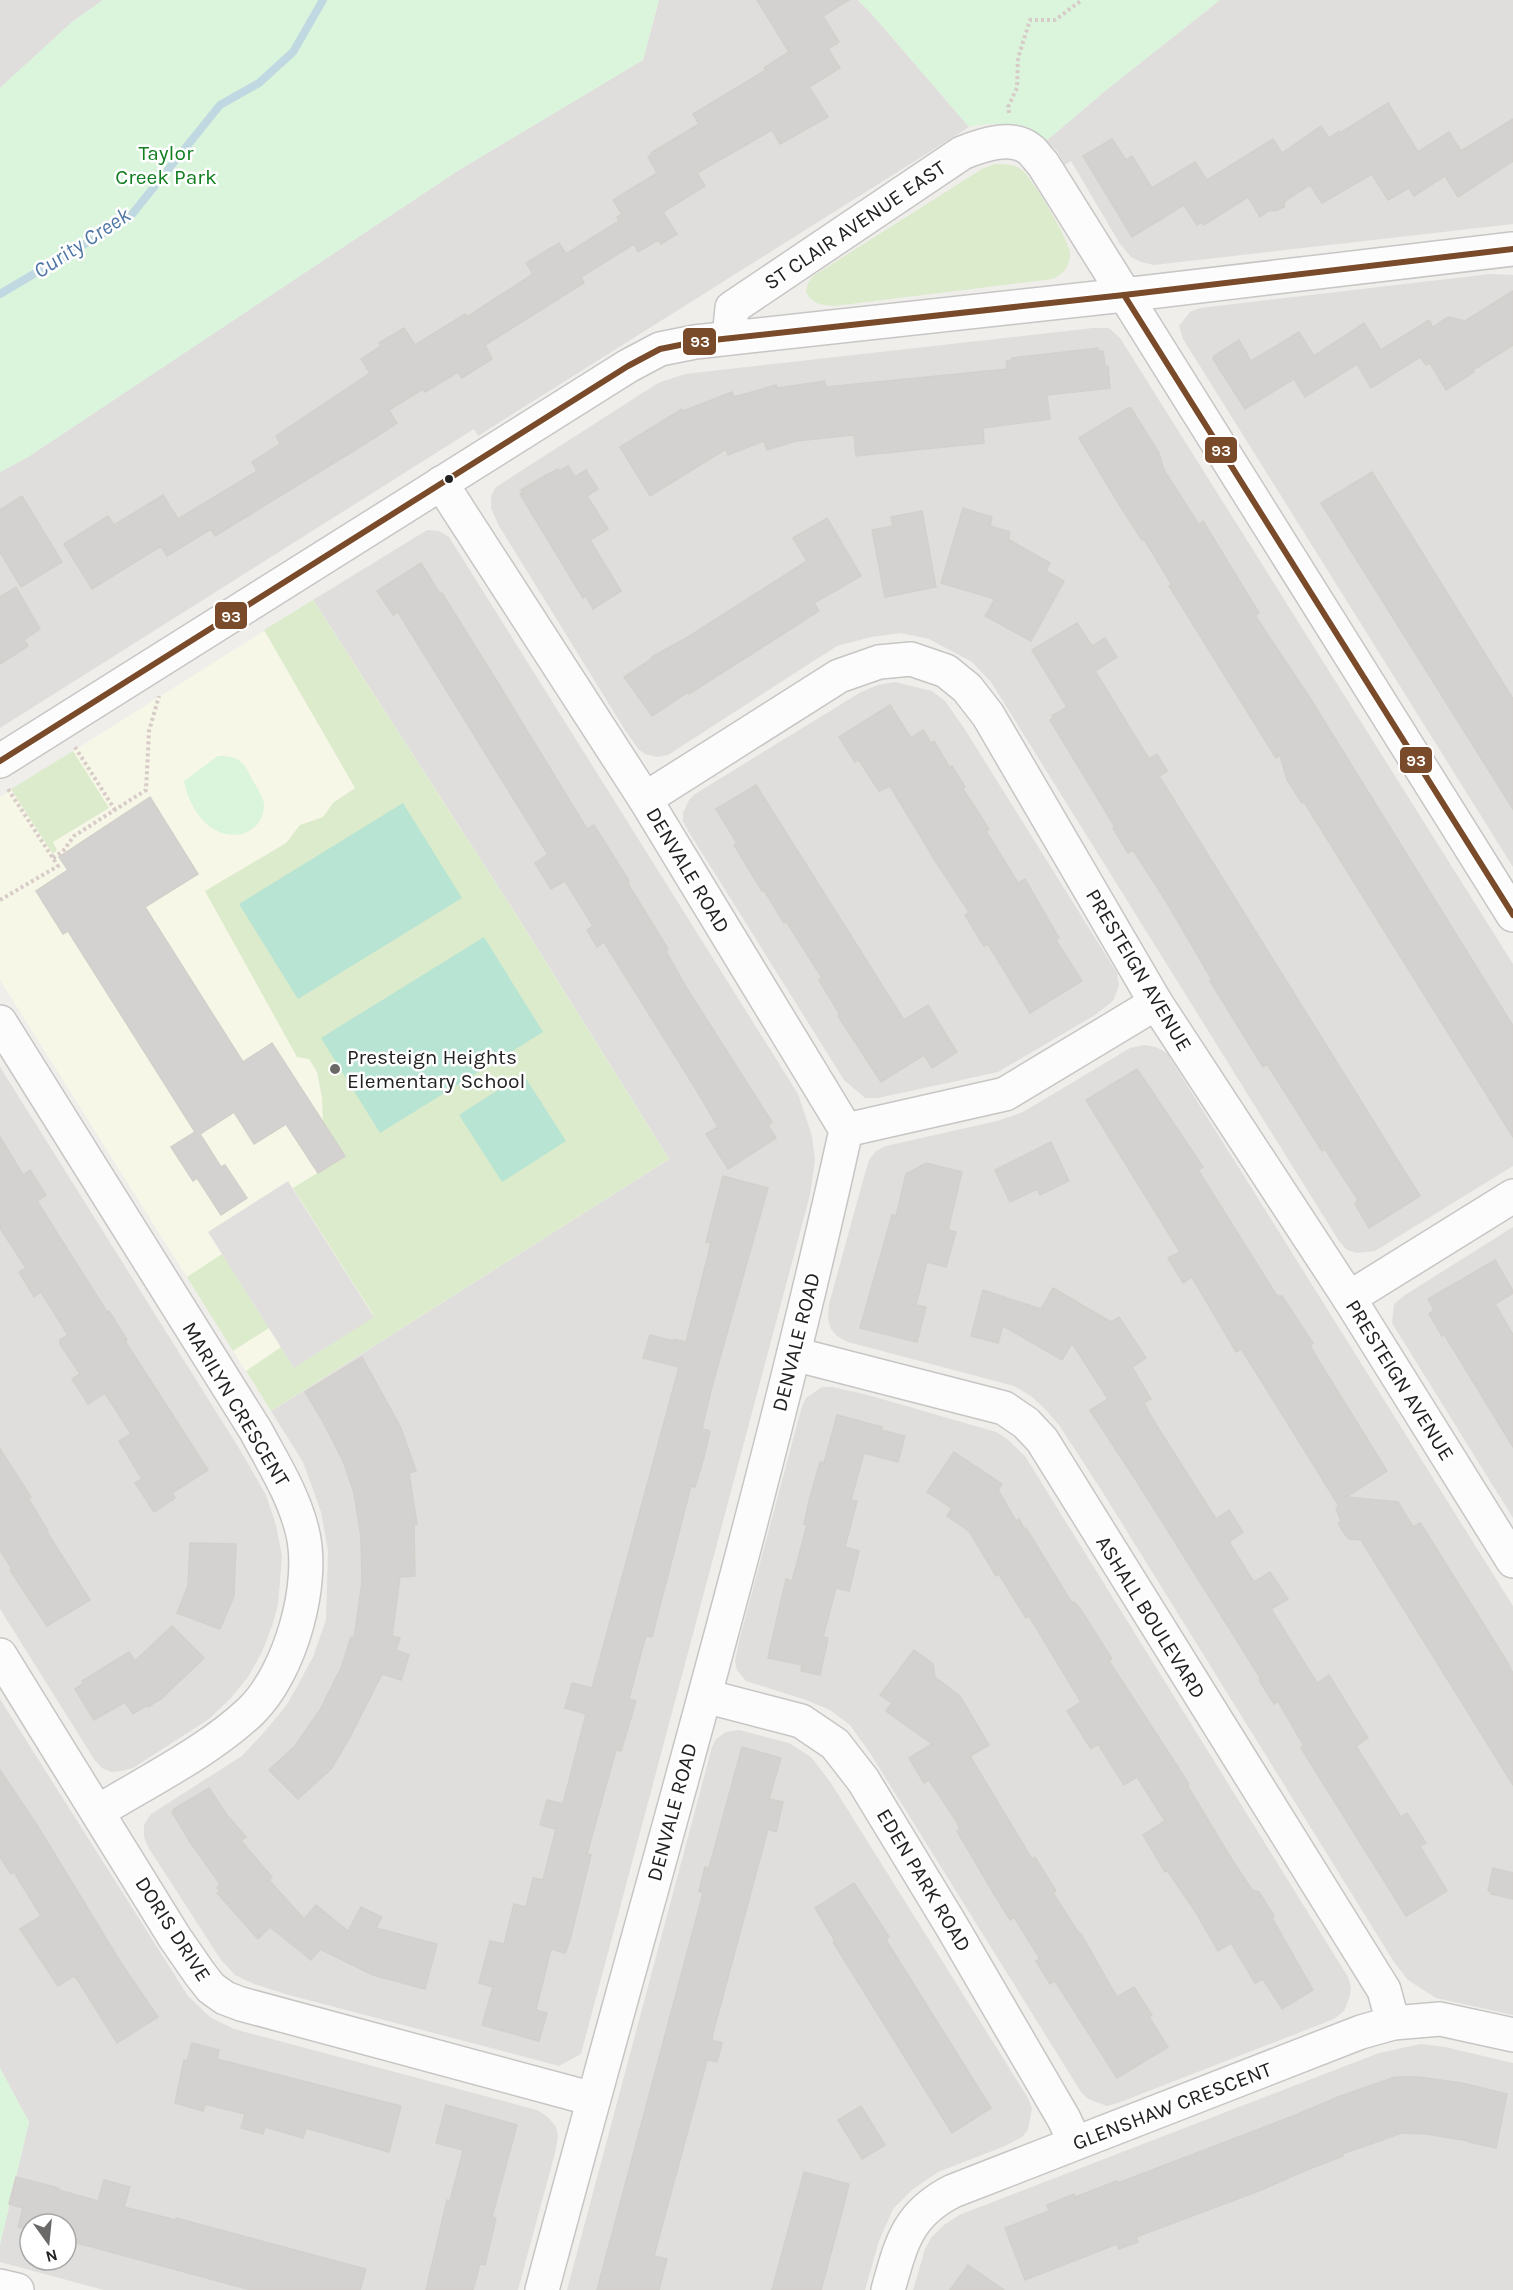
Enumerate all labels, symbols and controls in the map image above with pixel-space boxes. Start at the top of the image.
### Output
park label: Taylor Creek Park [115,141,217,189]
street label: ST CLAIR AVENUE EAST [760,155,951,295]
water label: Curity Creek [29,202,136,284]
line badge: 93 [682,327,717,356]
text: 93 [690,332,710,351]
line badge: 93 [1204,436,1238,464]
text: 93 [1211,441,1231,460]
unlabelled marker [443,473,455,485]
line badge: 93 [214,601,248,630]
text: 93 [221,607,241,626]
line badge: 93 [1399,746,1433,774]
text: 93 [1406,751,1426,770]
street label: DENVALE ROAD [641,803,735,937]
street label: PRESTEIGN AVENUE [1081,885,1197,1055]
place label: Presteign Heights Elementary School [347,1045,525,1093]
marker: Presteign Heights Elementary School [328,1062,342,1076]
street label: DENVALE ROAD [767,1270,825,1414]
street label: PRESTEIGN AVENUE [1341,1295,1459,1465]
street label: MARILYN CRESCENT [177,1317,295,1491]
street label: ASHALL BOULEVARD [1091,1531,1211,1703]
street label: DENVALE ROAD [642,1740,702,1884]
street label: EDEN PARK ROAD [872,1804,976,1956]
street label: DORIS DRIVE [130,1872,216,1986]
street label: GLENSHAW CRESCENT [1069,2057,1275,2155]
north arrow [18,2212,78,2272]
text: N [44,2245,60,2267]

